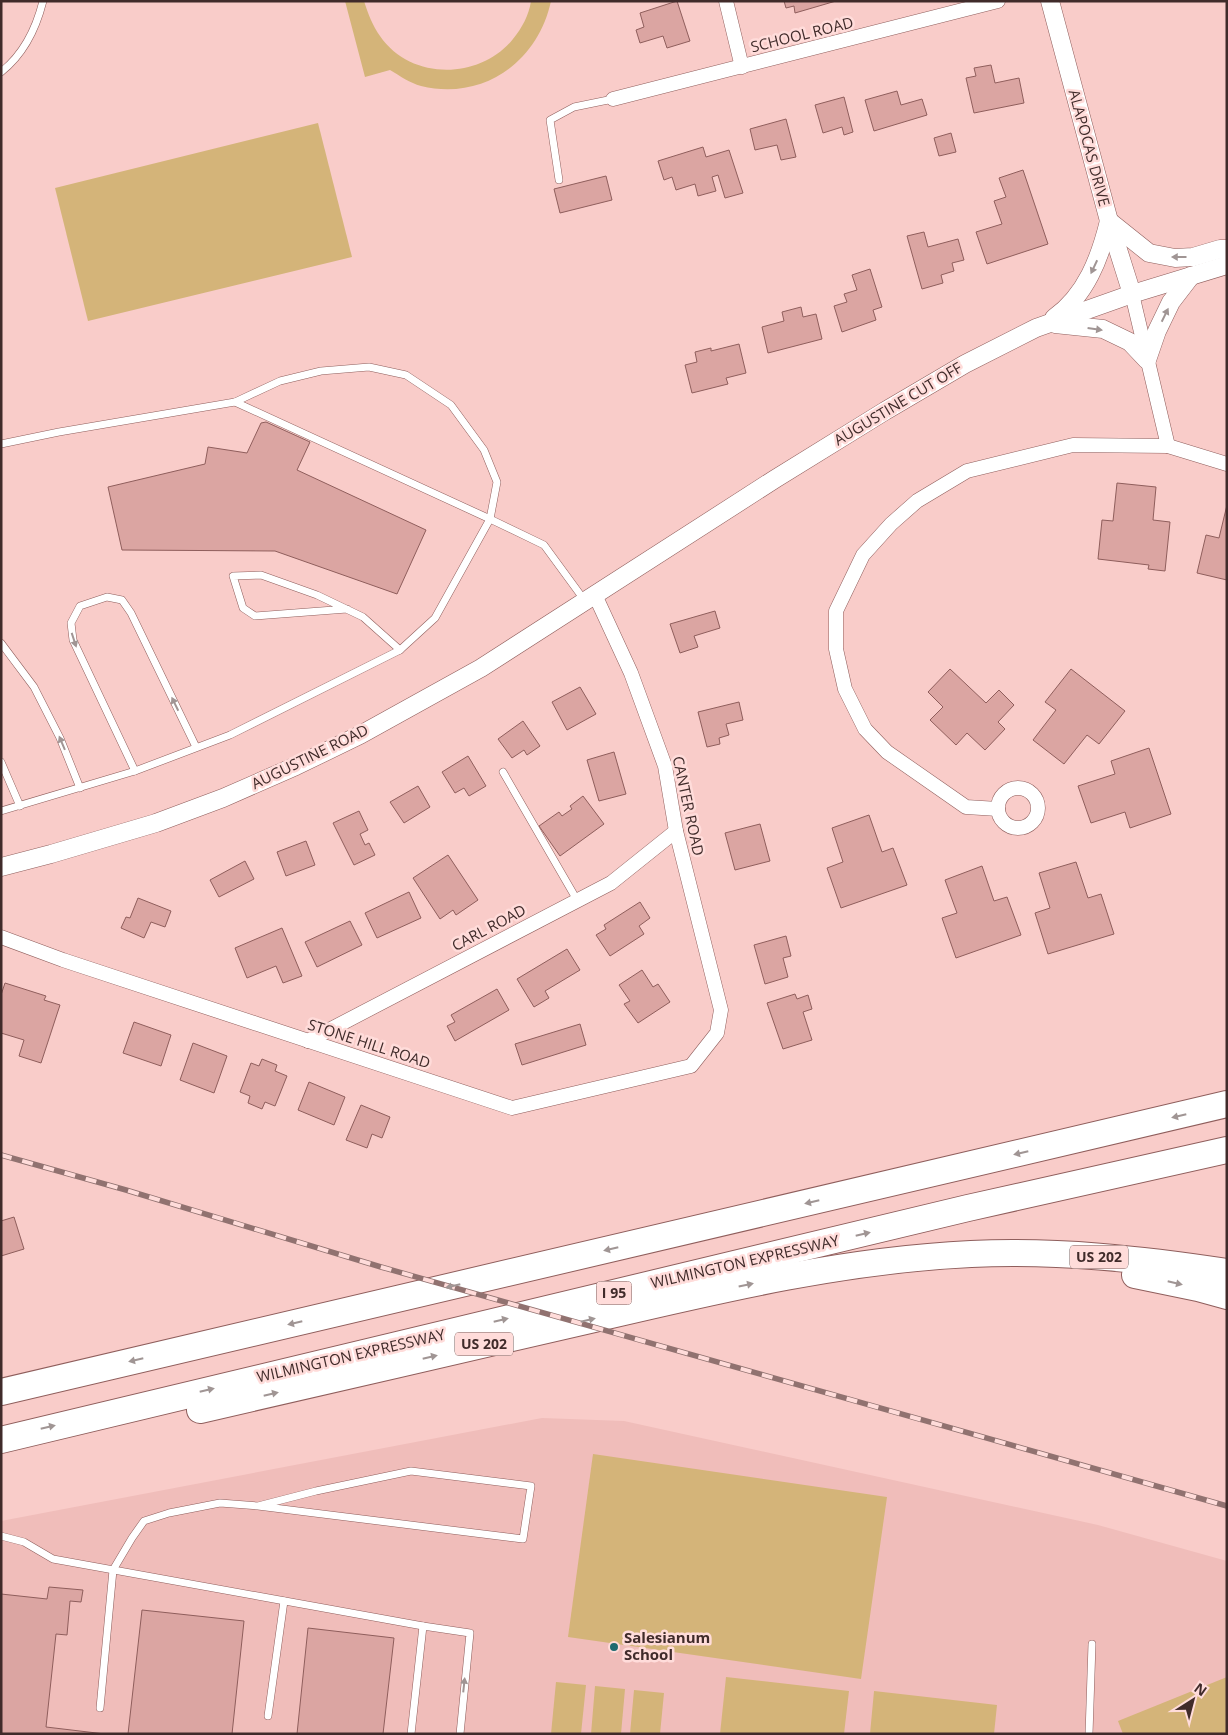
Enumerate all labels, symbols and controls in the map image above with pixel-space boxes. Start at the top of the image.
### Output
street label: SCHOOL ROAD [748,12,855,56]
street label: ALAPOCAS DRIVE [1065,87,1115,208]
one-way arrow [1171,253,1187,261]
one-way arrow [1089,260,1097,274]
one-way arrow [1161,308,1169,323]
one-way arrow [1088,325,1104,333]
street label: AUGUSTINE CUT OFF [830,357,965,449]
one-way arrow [71,633,79,648]
one-way arrow [171,696,179,711]
street label: AUGUSTINE ROAD [248,719,371,793]
one-way arrow [57,736,65,750]
street label: CANTER ROAD [669,754,709,857]
street label: CARL ROAD [448,899,529,955]
street label: STONE HILL ROAD [305,1014,433,1072]
one-way arrow [1172,1112,1187,1120]
one-way arrow [1014,1149,1029,1157]
one-way arrow [804,1198,819,1206]
street label: WILMINGTON EXPRESSWAY [649,1229,841,1292]
one-way arrow [856,1230,871,1238]
one-way arrow [604,1245,619,1253]
road number: US 202 [1070,1246,1128,1268]
one-way arrow [1167,1279,1182,1287]
one-way arrow [739,1281,755,1289]
one-way arrow [445,1282,461,1290]
road number: I 95 [596,1282,632,1305]
one-way arrow [493,1316,508,1324]
one-way arrow [580,1316,595,1324]
one-way arrow [287,1319,302,1327]
street label: WILMINGTON EXPRESSWAY [255,1323,447,1386]
road number: US 202 [455,1332,513,1356]
one-way arrow [422,1353,437,1361]
one-way arrow [129,1356,144,1364]
one-way arrow [199,1386,214,1394]
one-way arrow [264,1390,279,1398]
one-way arrow [41,1423,56,1431]
place label: Salesianum School [624,1627,710,1664]
marker: Salesianum School [608,1641,620,1653]
north arrow [1168,1675,1218,1725]
one-way arrow [461,1677,469,1693]
text: N [1191,1678,1211,1700]

